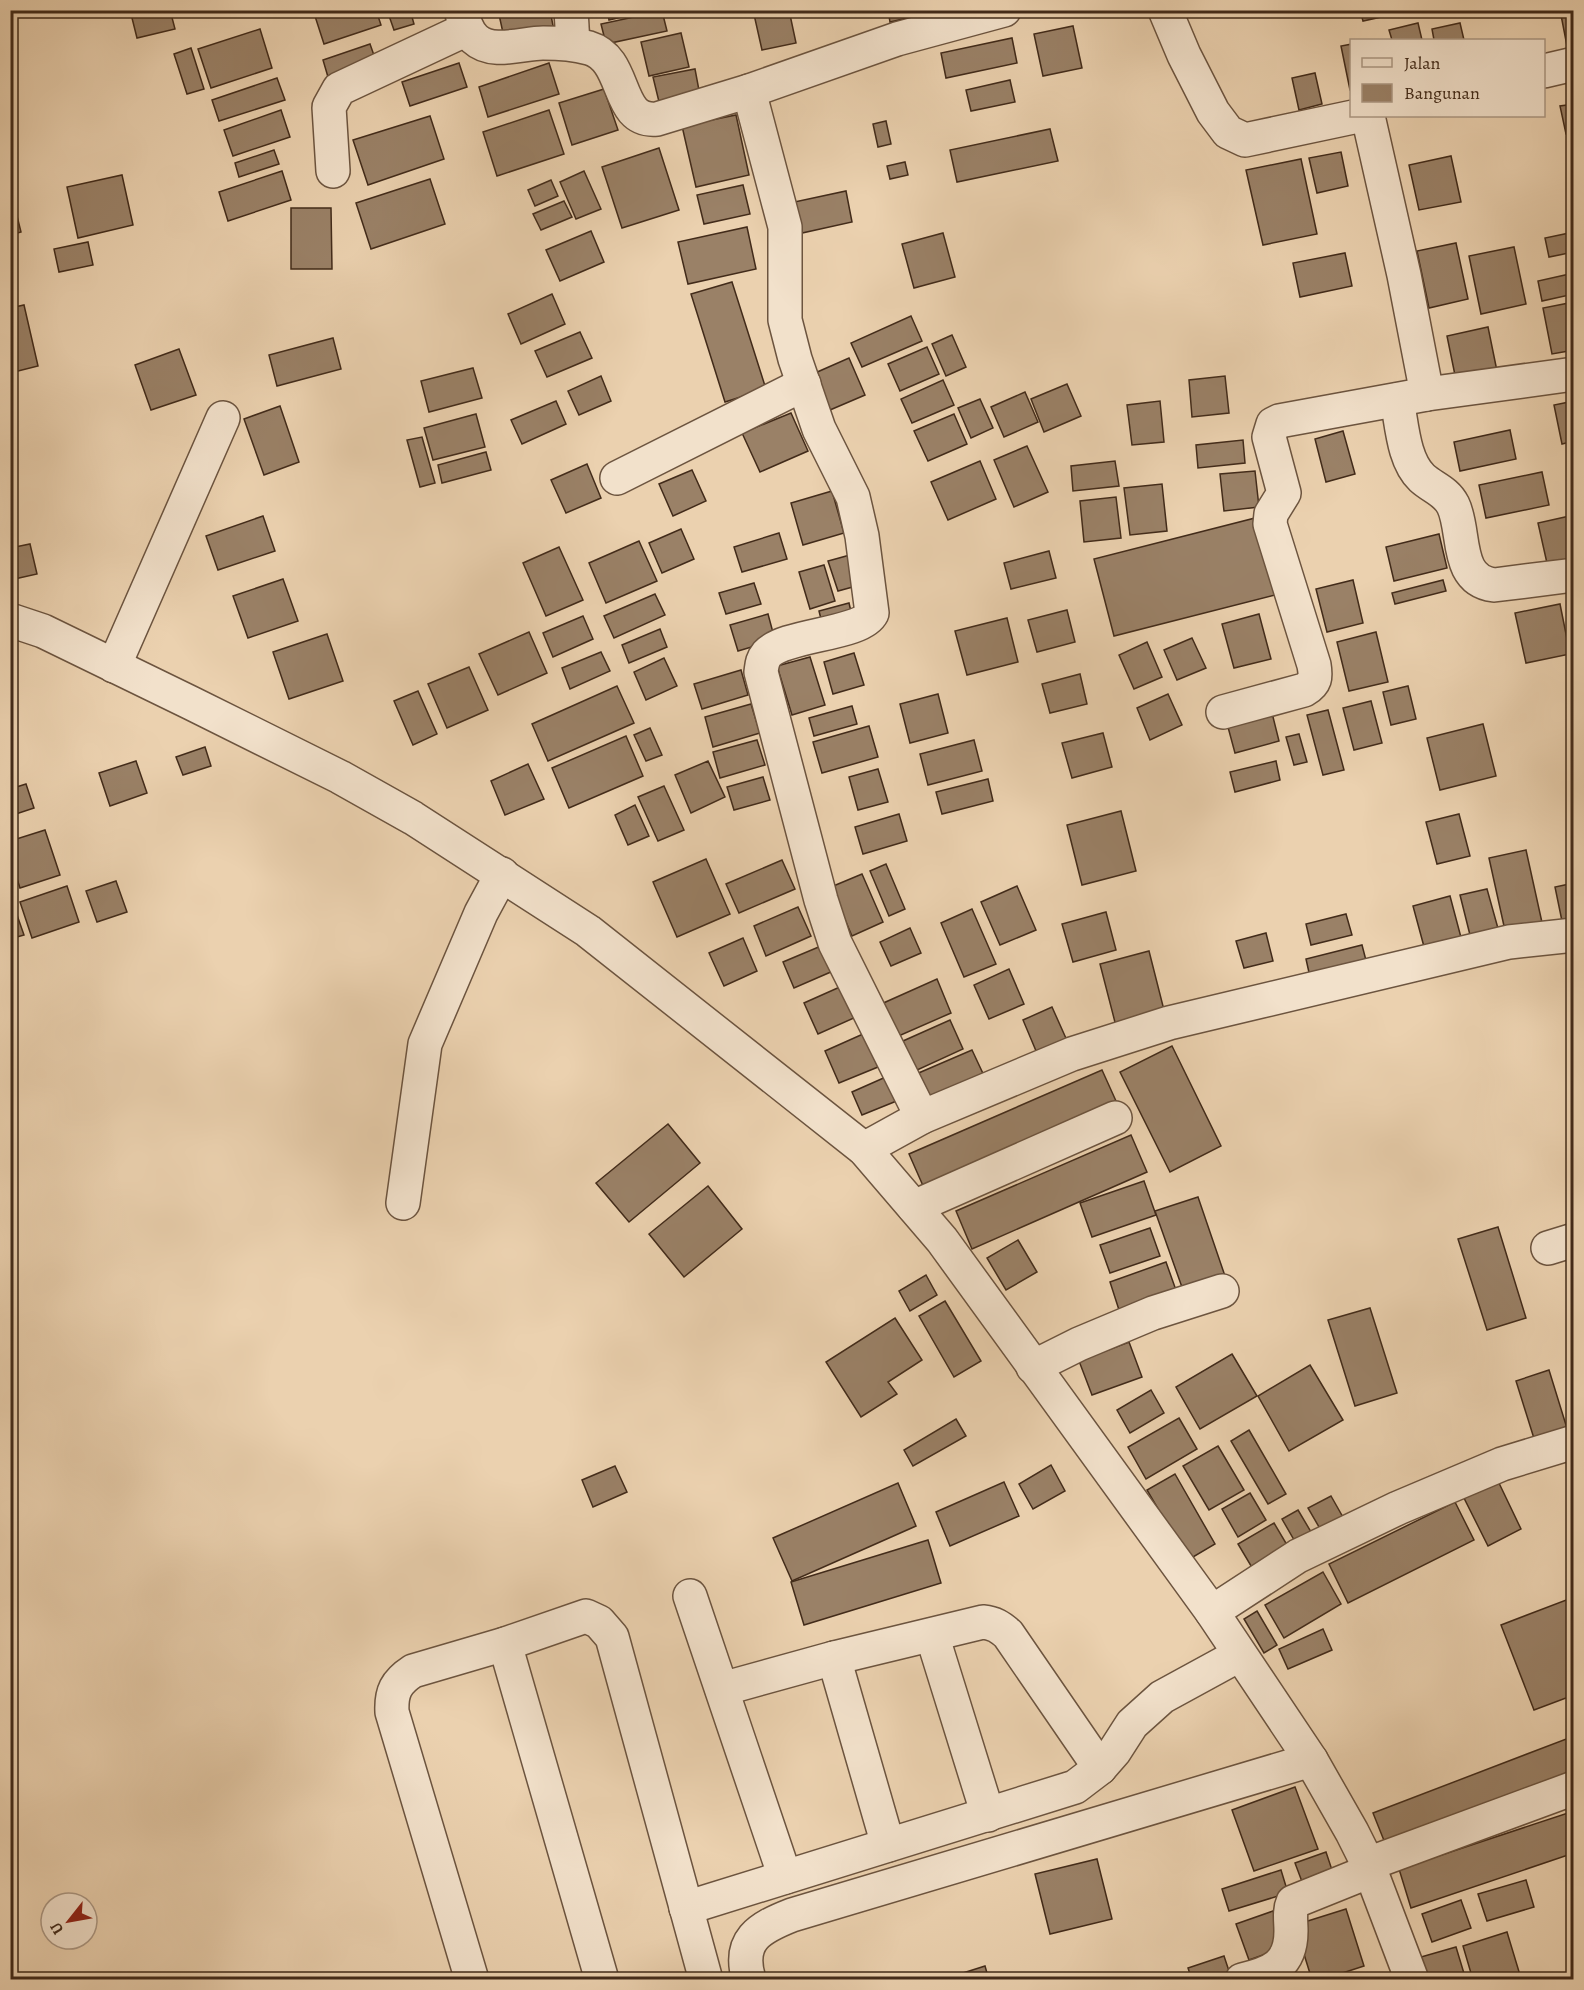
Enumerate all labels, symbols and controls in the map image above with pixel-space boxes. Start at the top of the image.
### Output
legend [1350,39,1545,117]
text: Jalan [1404,51,1441,75]
text: Bangunan [1404,81,1480,105]
north arrow [39,1891,99,1951]
text: U [45,1918,69,1938]

